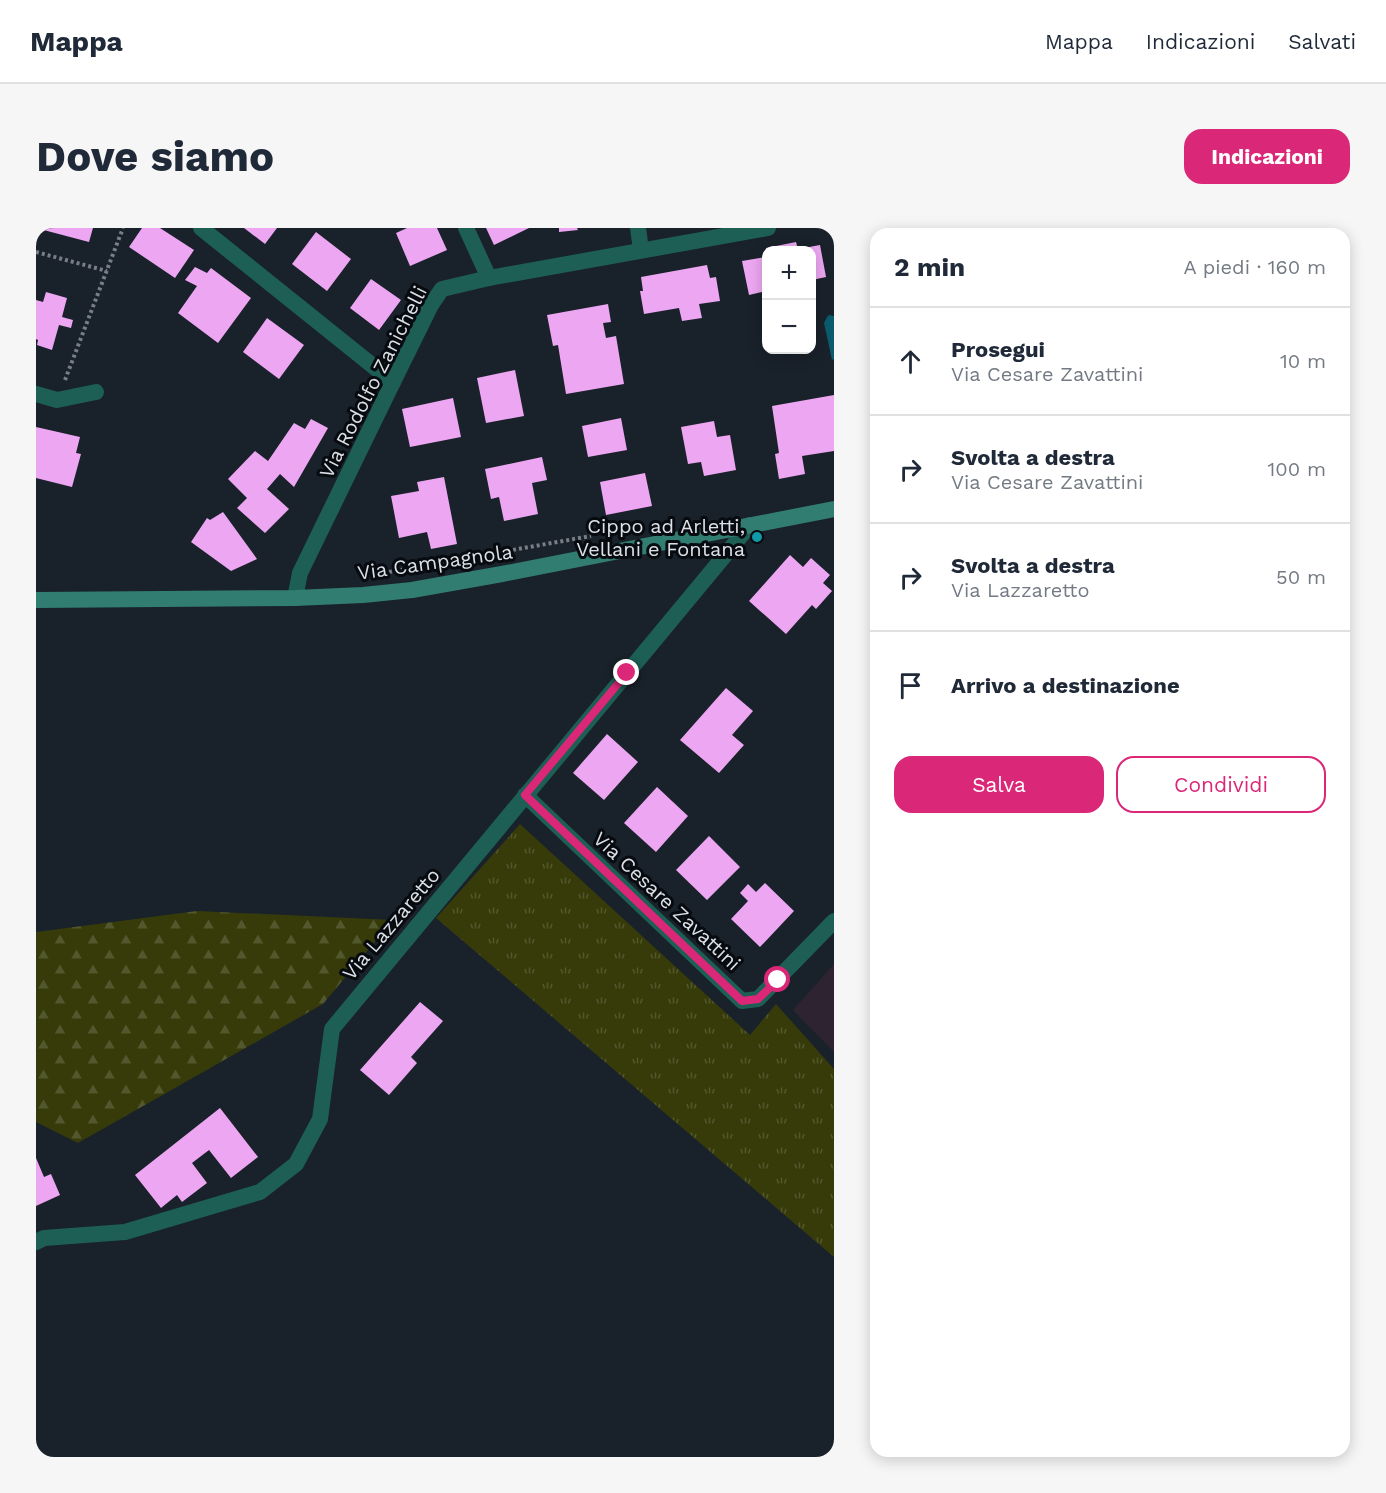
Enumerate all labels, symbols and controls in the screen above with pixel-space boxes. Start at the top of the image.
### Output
text: Mappa [30,25,123,58]
text: Mappa [1045,29,1113,54]
text: Indicazioni [1146,29,1255,54]
text: Salvati [1288,29,1356,54]
button: Indicazioni [1184,129,1350,184]
text: Dove siamo [36,132,274,181]
map controls [762,246,816,354]
button: + [762,246,816,300]
text: 2 min [894,252,965,282]
text: A piedi · 160 m [1183,255,1326,279]
street label: Via Rodolfo Zanichelli [314,282,432,482]
button: − [762,300,816,354]
text: Prosegui [951,337,1045,362]
icon: ahead [894,345,927,378]
text: 10 m [1280,349,1326,373]
text: Via Cesare Zavattini [951,362,1143,386]
text: Svolta a destra [951,445,1115,470]
icon: right [894,453,927,486]
text: 100 m [1267,457,1326,481]
text: Via Cesare Zavattini [951,470,1143,494]
place label: Cippo ad Arletti, Vellani e Fontana [576,514,745,561]
marker: Cippo ad Arletti, Vellani e Fontana [750,530,764,544]
street label: Via Campagnola [356,539,514,585]
text: Svolta a destra [951,553,1115,578]
icon: right [894,561,927,594]
text: 50 m [1276,565,1326,589]
text: Via Lazzaretto [951,578,1089,602]
route end [613,659,639,685]
icon: arrive [894,669,927,702]
text: Arrivo a destinazione [951,673,1180,698]
button: Salva [894,756,1104,813]
button: Condividi [1116,756,1326,813]
street label: Via Cesare Zavattini [588,827,746,975]
street label: Via Lazzaretto [337,863,445,985]
route start [764,966,790,992]

